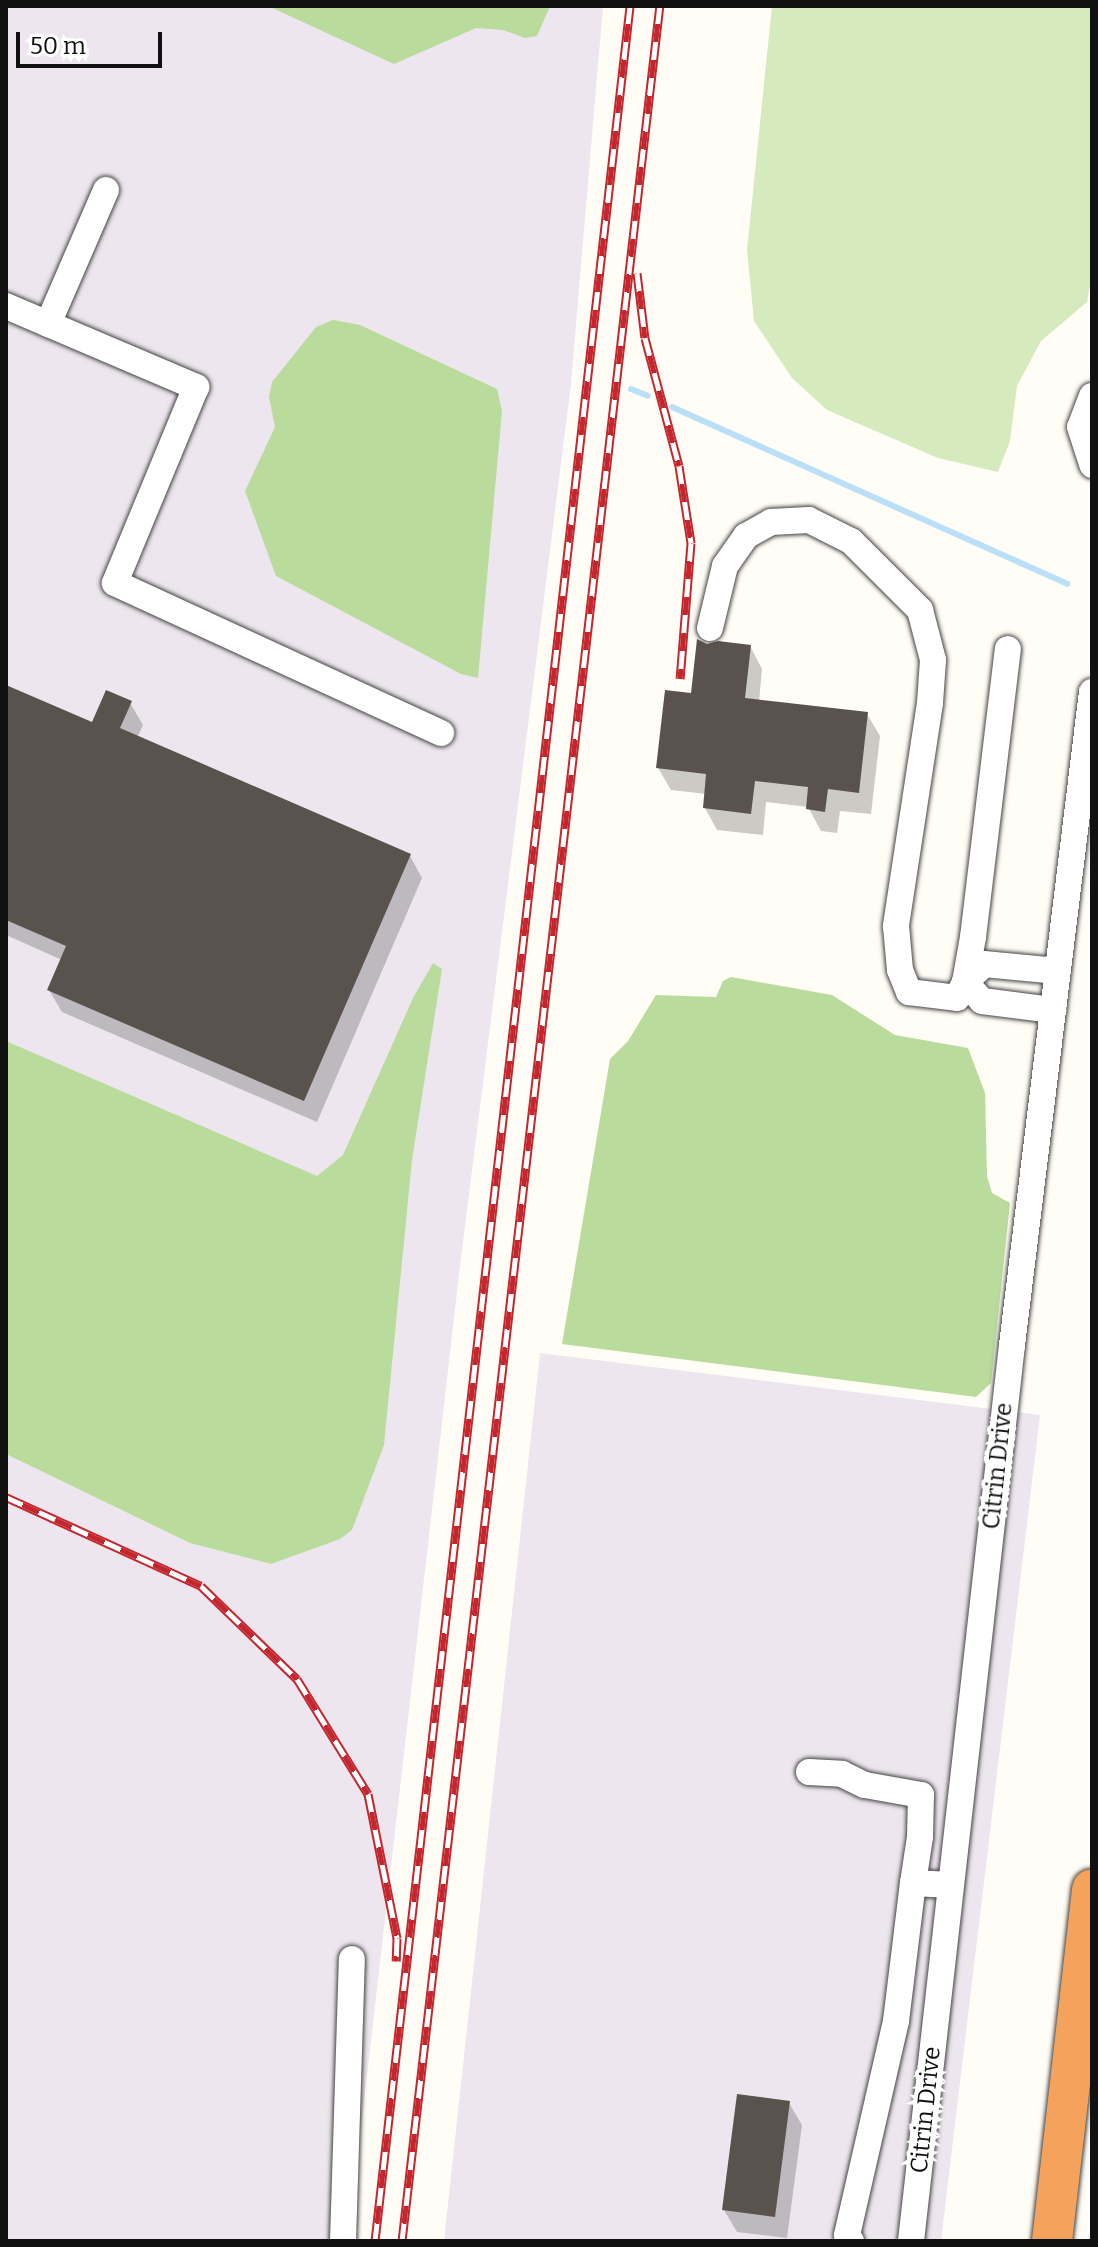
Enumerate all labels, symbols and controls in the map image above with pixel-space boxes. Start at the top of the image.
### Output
scale bar [20,16,166,66]
text: 50 m [30,32,86,60]
street label: Citrin Drive [977,1401,1019,1531]
street label: Citrin Drive [905,2045,947,2175]

